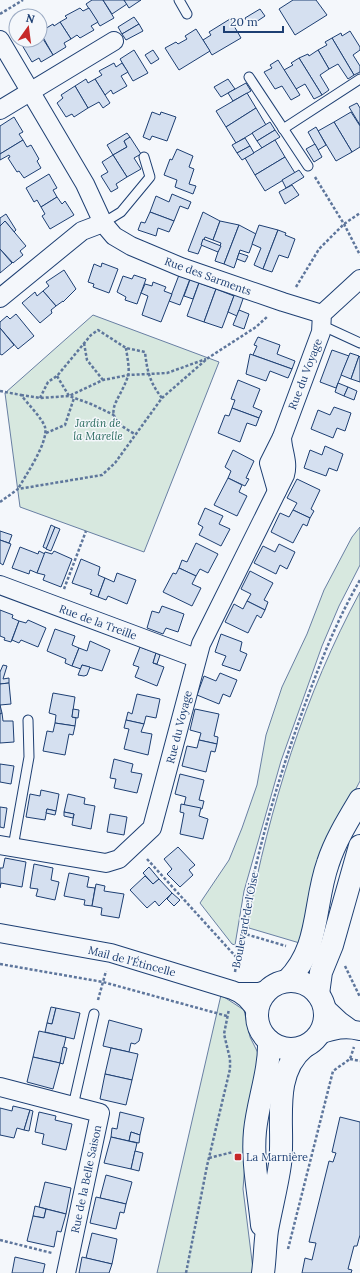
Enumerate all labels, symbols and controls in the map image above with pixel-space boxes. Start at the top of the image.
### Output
north arrow [8,8,48,48]
scale bar [224,8,283,34]
text: N [25,10,37,26]
text: 20 m [230,14,258,29]
street label: Rue des Sarments [163,254,253,298]
street label: Rue du Voyage [285,336,325,411]
park label: Jardin de la Marelle [73,416,123,443]
street label: Rue de la Treille [57,601,139,643]
street label: Rue du Voyage [163,689,195,765]
street label: Boulevard de l'Oise [229,871,261,969]
street label: Mail de l'Étincelle [87,943,177,979]
street label: Rue de la Belle Saison [68,1123,104,1234]
place label: La Marnière [246,1150,308,1164]
marker: La Marnière [233,1152,243,1162]

